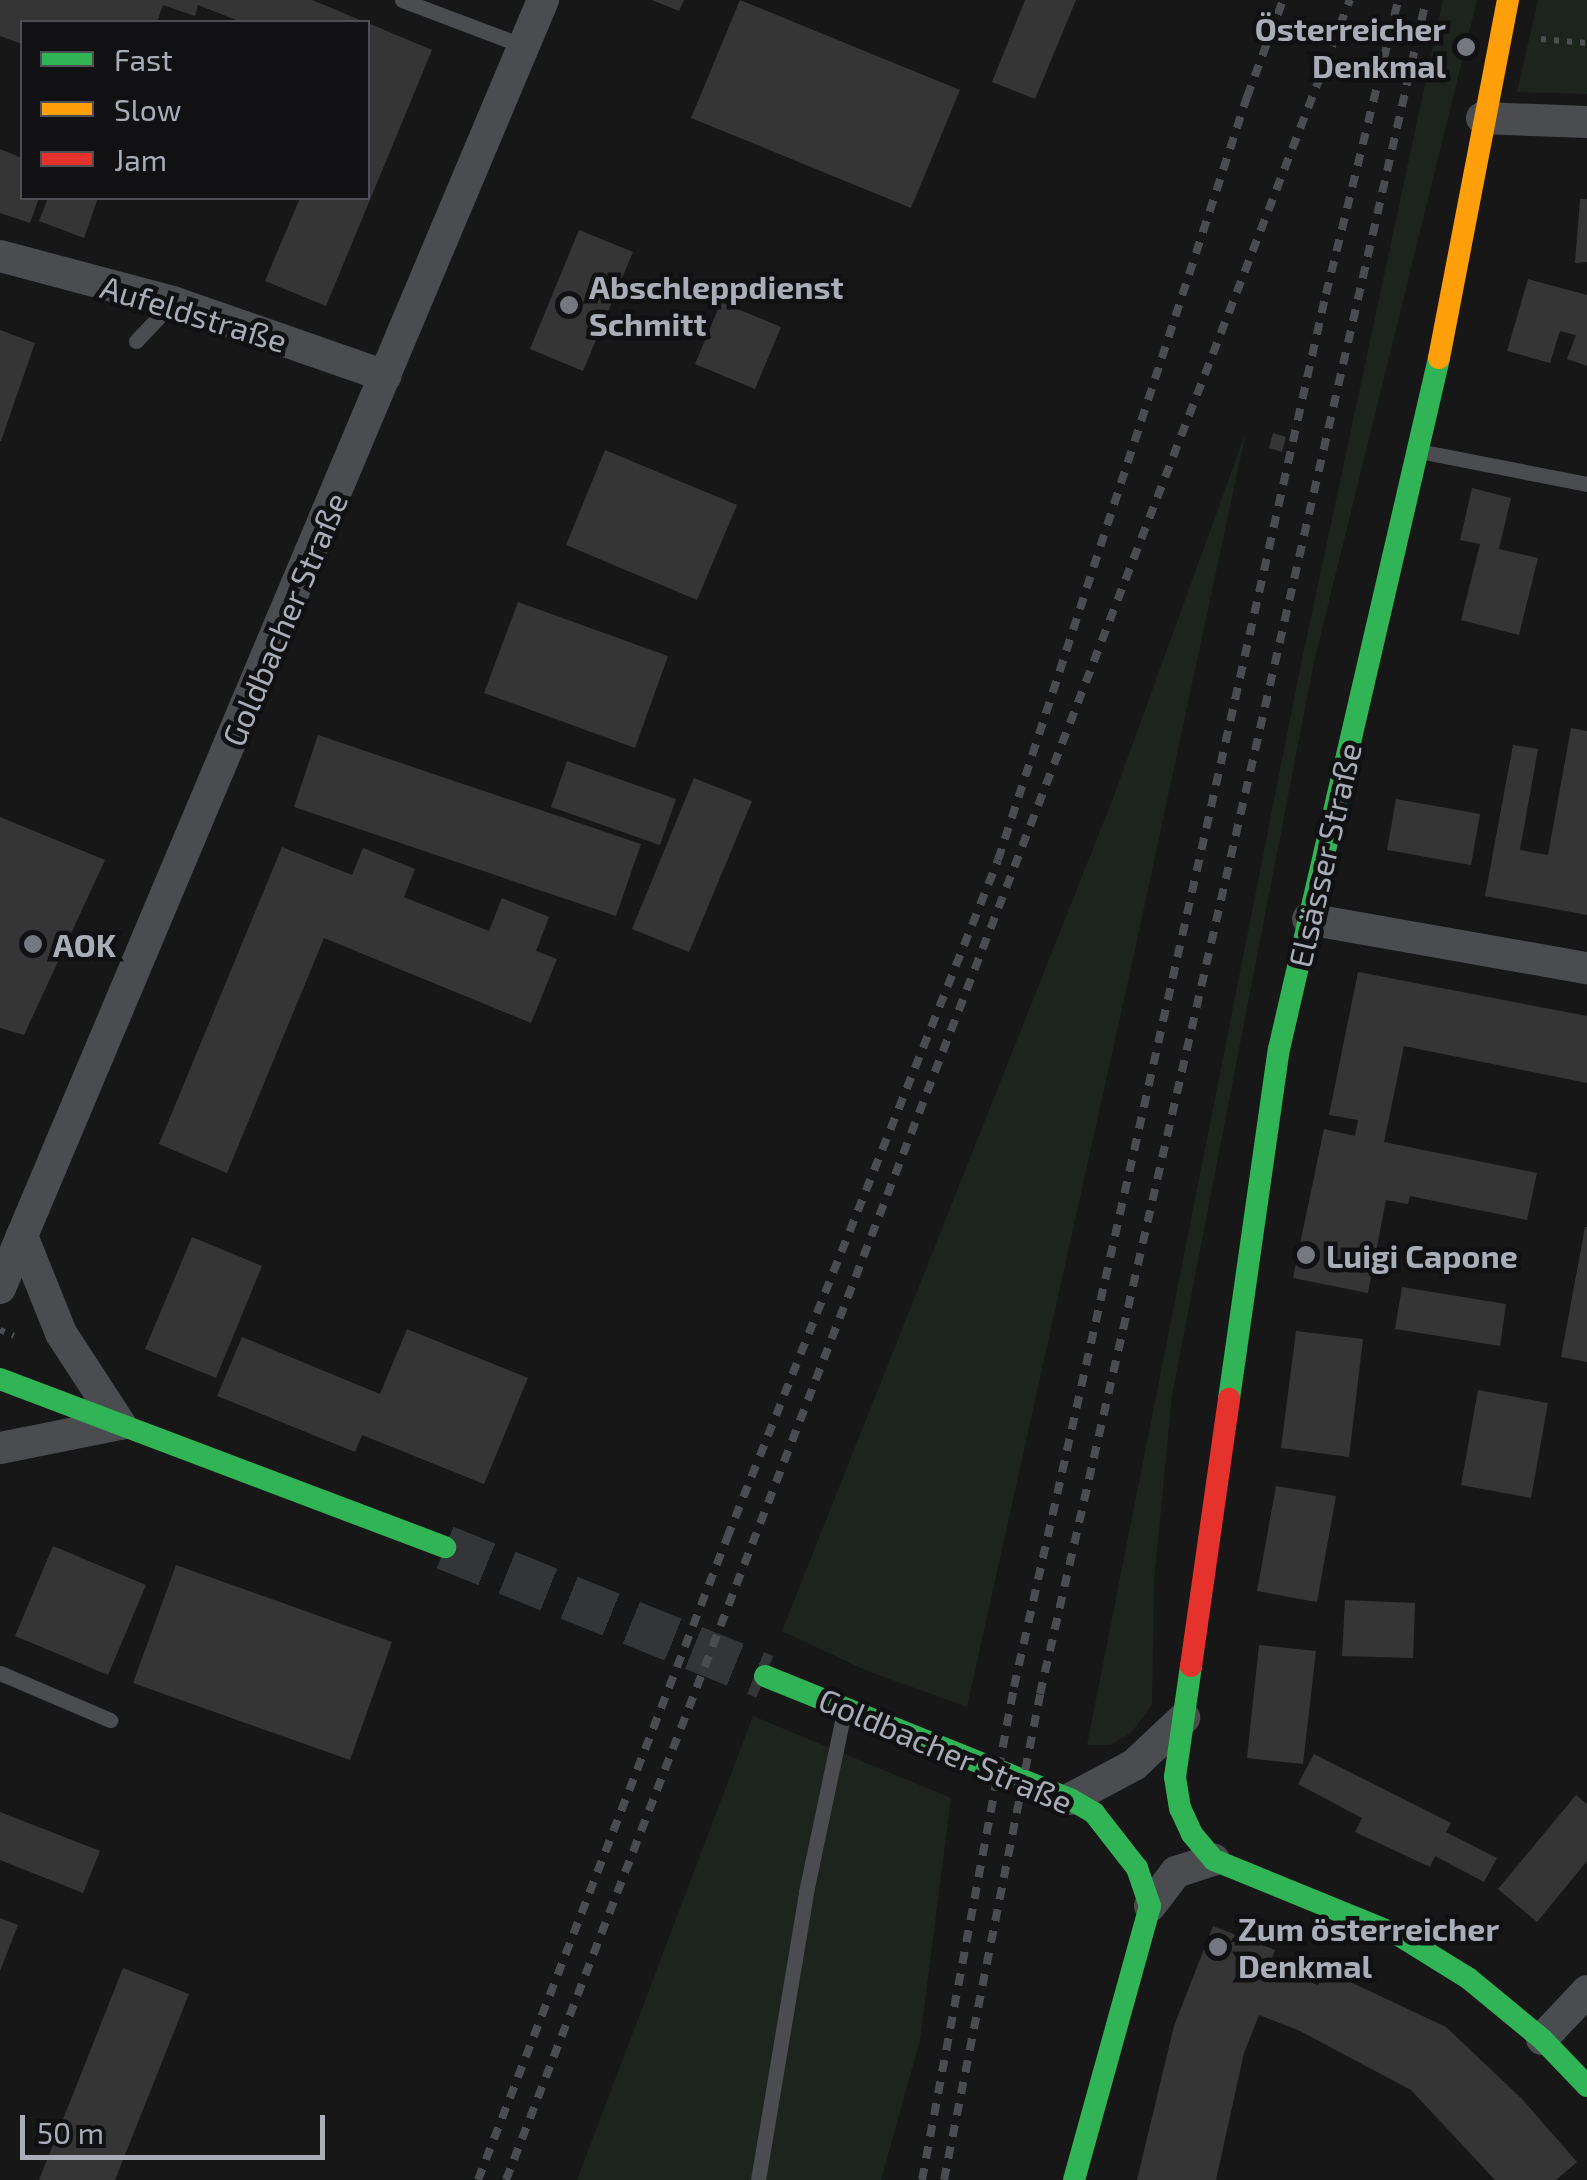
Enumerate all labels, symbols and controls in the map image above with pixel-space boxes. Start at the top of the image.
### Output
place label: Österreicher Denkmal [1255,10,1446,85]
legend [20,20,370,200]
marker: Österreicher Denkmal [1455,36,1477,58]
text: Fast [114,41,173,77]
text: Slow [114,91,181,127]
text: Jam [114,141,167,177]
street label: Aufeldstraße [96,266,292,360]
place label: Abschleppdienst Schmitt [589,268,844,343]
marker: Abschleppdienst Schmitt [558,294,580,316]
street label: Goldbacher Straße [213,486,355,752]
street label: Elsässer Straße [1279,739,1369,971]
place label: AOK [53,925,116,963]
marker: AOK [22,933,44,955]
place label: Luigi Capone [1326,1236,1518,1274]
marker: Luigi Capone [1295,1244,1317,1266]
street label: Goldbacher Straße [813,1679,1079,1821]
place label: Zum österreicher Denkmal [1238,1910,1499,1985]
marker: Zum österreicher Denkmal [1207,1936,1229,1958]
scale bar [25,2095,330,2157]
text: 50 m [37,2114,104,2150]

